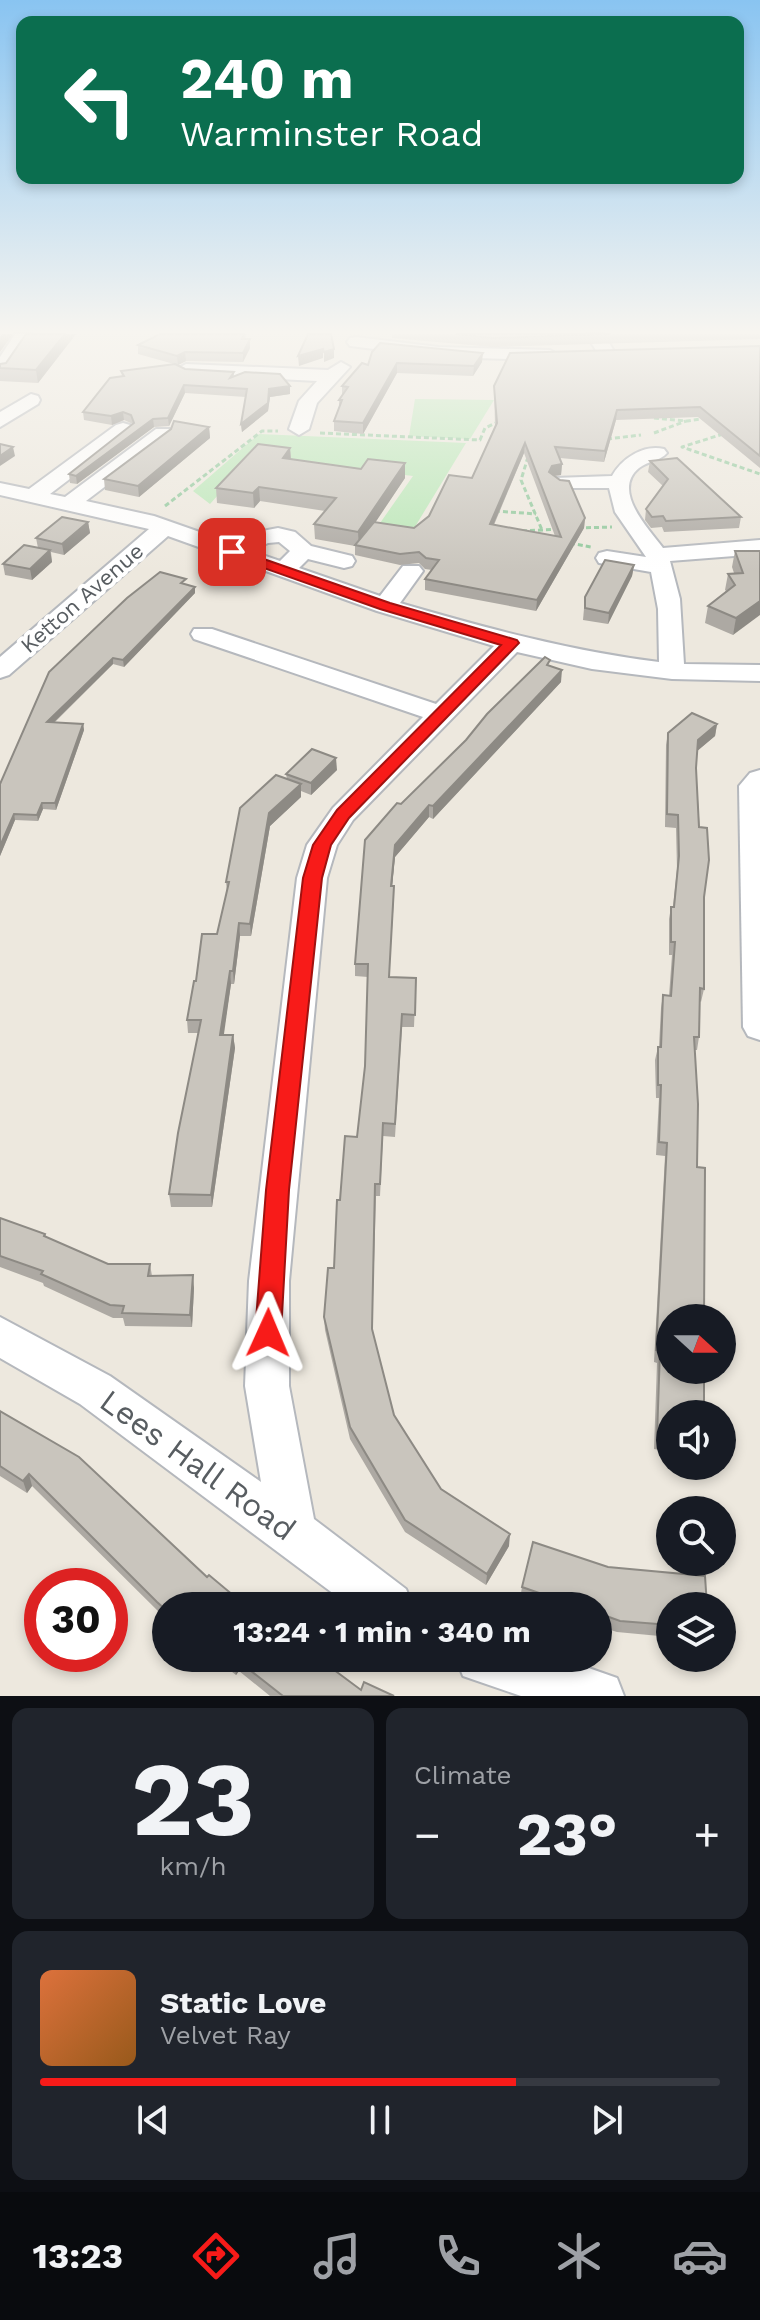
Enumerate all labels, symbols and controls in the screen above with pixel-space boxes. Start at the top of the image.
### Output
text: 240 m [180,46,354,112]
icon: left [48,48,152,152]
text: Warminster Road [180,113,483,155]
pin [198,518,266,586]
icon: arrive [210,530,254,574]
street label: Ketton Avenue [16,538,148,658]
position arrow [226,1291,310,1375]
north arrow [656,1304,736,1384]
map controls [656,1304,736,1672]
street label: Lees Hall Road [93,1381,303,1549]
button: sound [656,1400,736,1480]
button: search [656,1496,736,1576]
speed limit sign: 30 [24,1568,128,1672]
button: layers [656,1592,736,1672]
text: 13:24 · 1 min · 340 m [233,1614,531,1649]
text: 23 [131,1738,255,1860]
text: Climate [414,1760,512,1790]
text: 23° [516,1799,618,1870]
text: − [414,1809,441,1861]
text: + [693,1809,720,1861]
text: km/h [160,1851,226,1881]
text: Static Love [160,1985,326,2020]
text: Velvet Ray [160,2020,291,2050]
icon: previous [131,2098,175,2142]
icon: pause [358,2098,402,2142]
icon: next [585,2098,629,2142]
icon: directions [188,2228,244,2284]
icon: music [309,2228,365,2284]
icon: phone [430,2228,486,2284]
icon: climate [551,2228,607,2284]
icon: car [672,2228,728,2284]
text: 13:23 [32,2235,123,2277]

